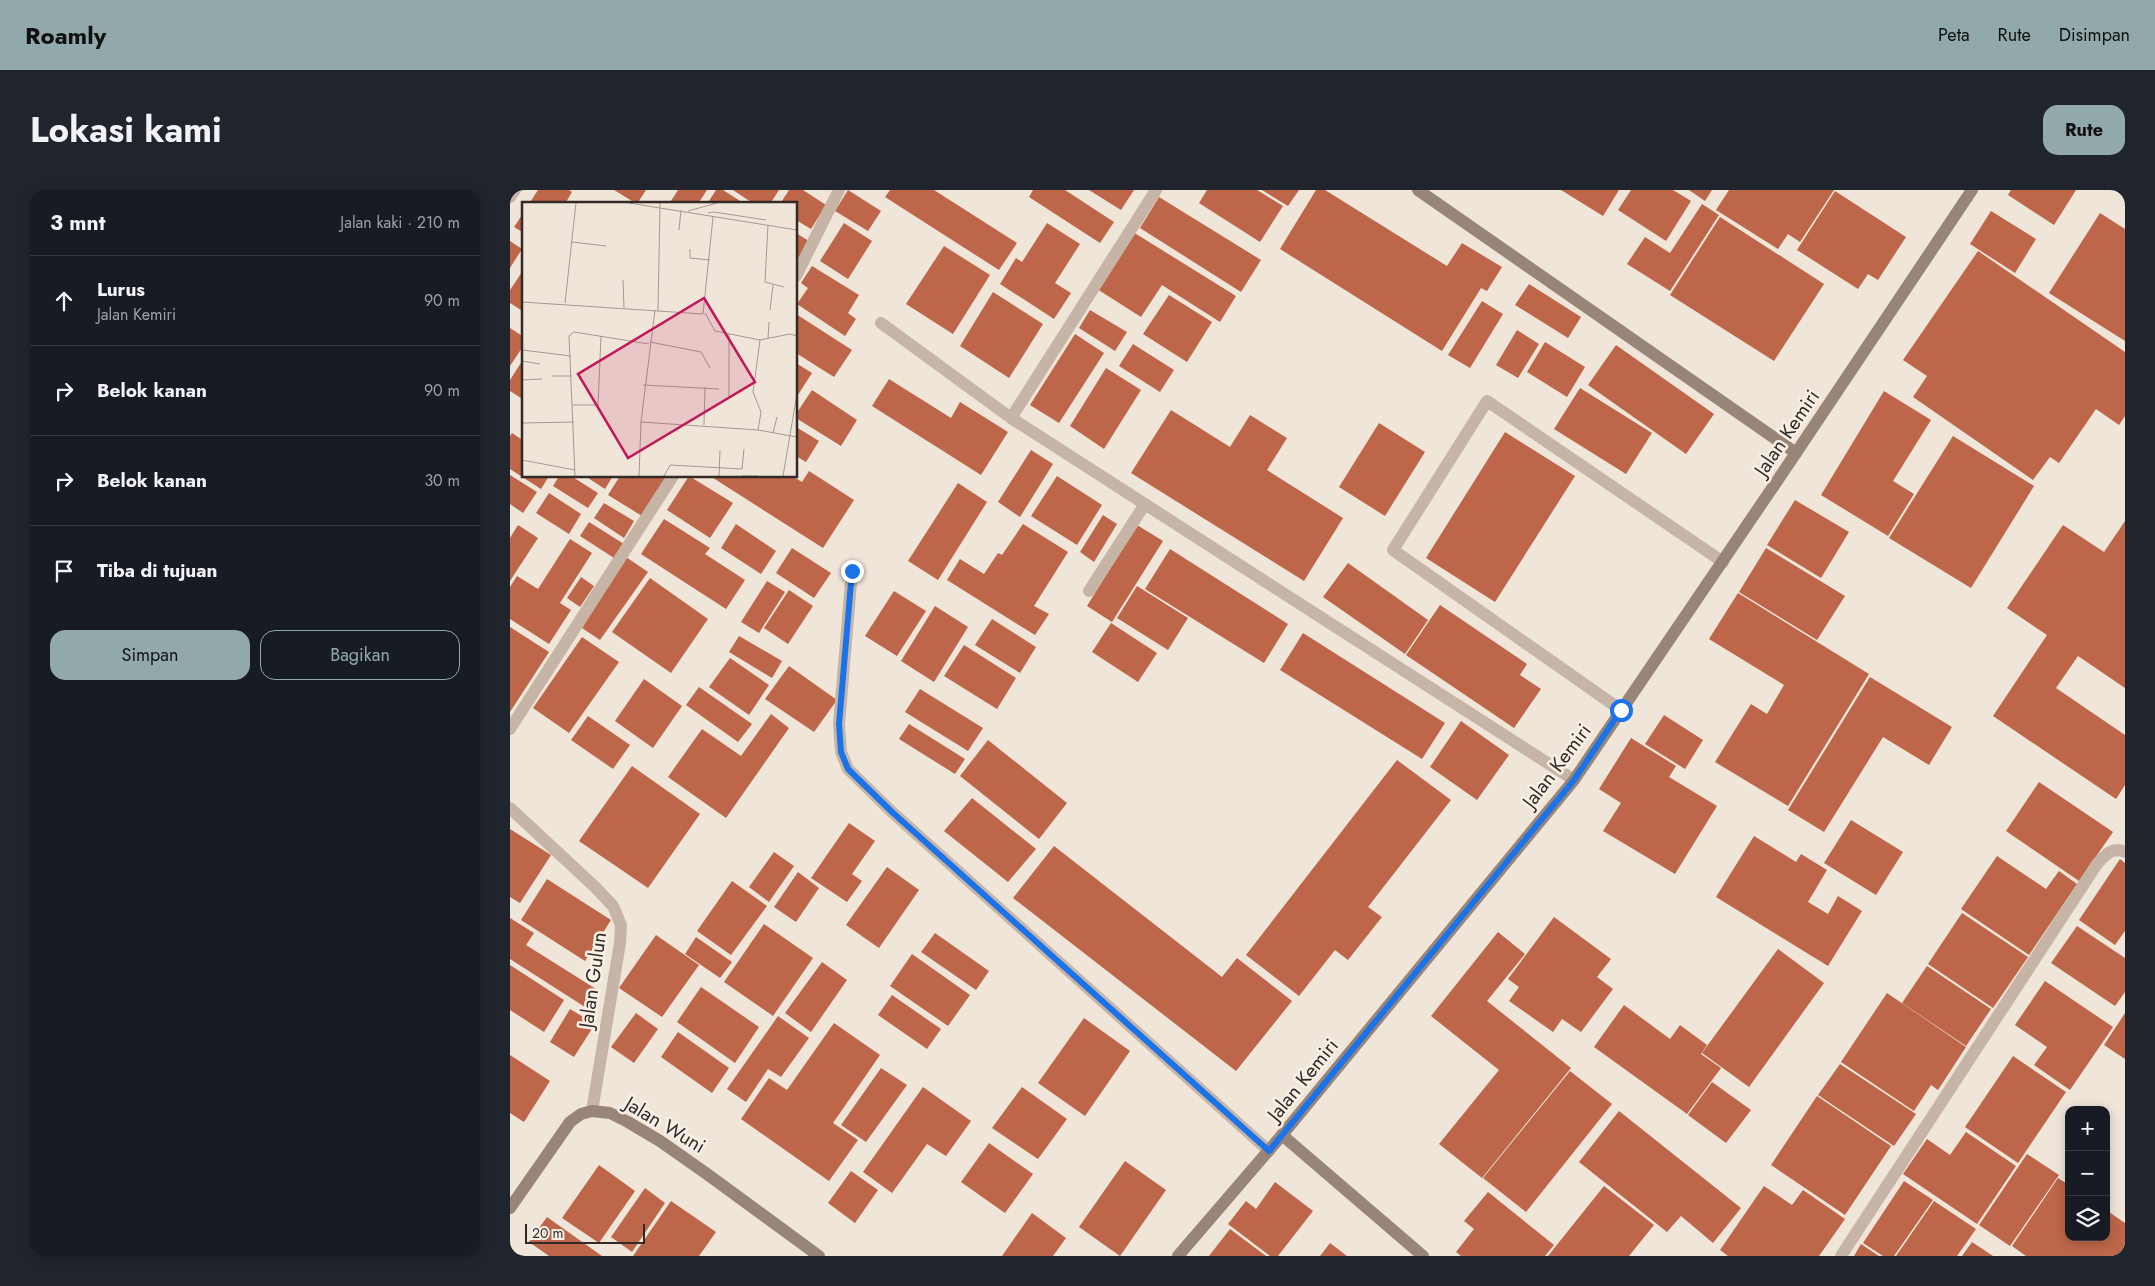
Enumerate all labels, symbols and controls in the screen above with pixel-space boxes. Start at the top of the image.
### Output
text: Roamly [25,18,106,53]
text: Peta [1938,22,1970,48]
text: Rute [1998,22,2031,48]
text: Disimpan [2059,22,2130,48]
text: Lokasi kami [30,105,222,155]
button: Rute [2043,105,2125,155]
inset map [522,202,798,478]
text: 3 mnt [50,208,105,238]
text: Jalan kaki · 210 m [340,211,460,234]
text: Lurus [97,276,145,303]
icon: ahead [50,287,78,315]
text: 90 m [424,289,460,312]
text: Jalan Kemiri [97,303,176,326]
icon: right [50,377,78,405]
text: Belok kanan [97,377,207,404]
text: 90 m [424,379,460,402]
street label: Jalan Kemiri [1746,384,1827,485]
icon: right [50,467,78,495]
text: Belok kanan [97,467,207,494]
text: 30 m [424,469,460,492]
icon: arrive [50,557,78,585]
text: Tiba di tujuan [97,557,217,584]
route end [841,560,864,583]
button: Simpan [50,630,250,680]
button: Bagikan [260,630,460,680]
route start [1610,699,1633,722]
street label: Jalan Kemiri [1514,718,1598,817]
street label: Jalan Gulun [571,930,614,1033]
street label: Jalan Kemiri [1259,1032,1345,1130]
street label: Jalan Wuni [616,1088,711,1161]
map controls [2065,1106,2110,1241]
button: + [2065,1106,2110,1151]
button: − [2065,1151,2110,1196]
button: layers [2065,1196,2110,1241]
scale bar [525,1221,645,1244]
text: 20 m [532,1223,564,1243]

